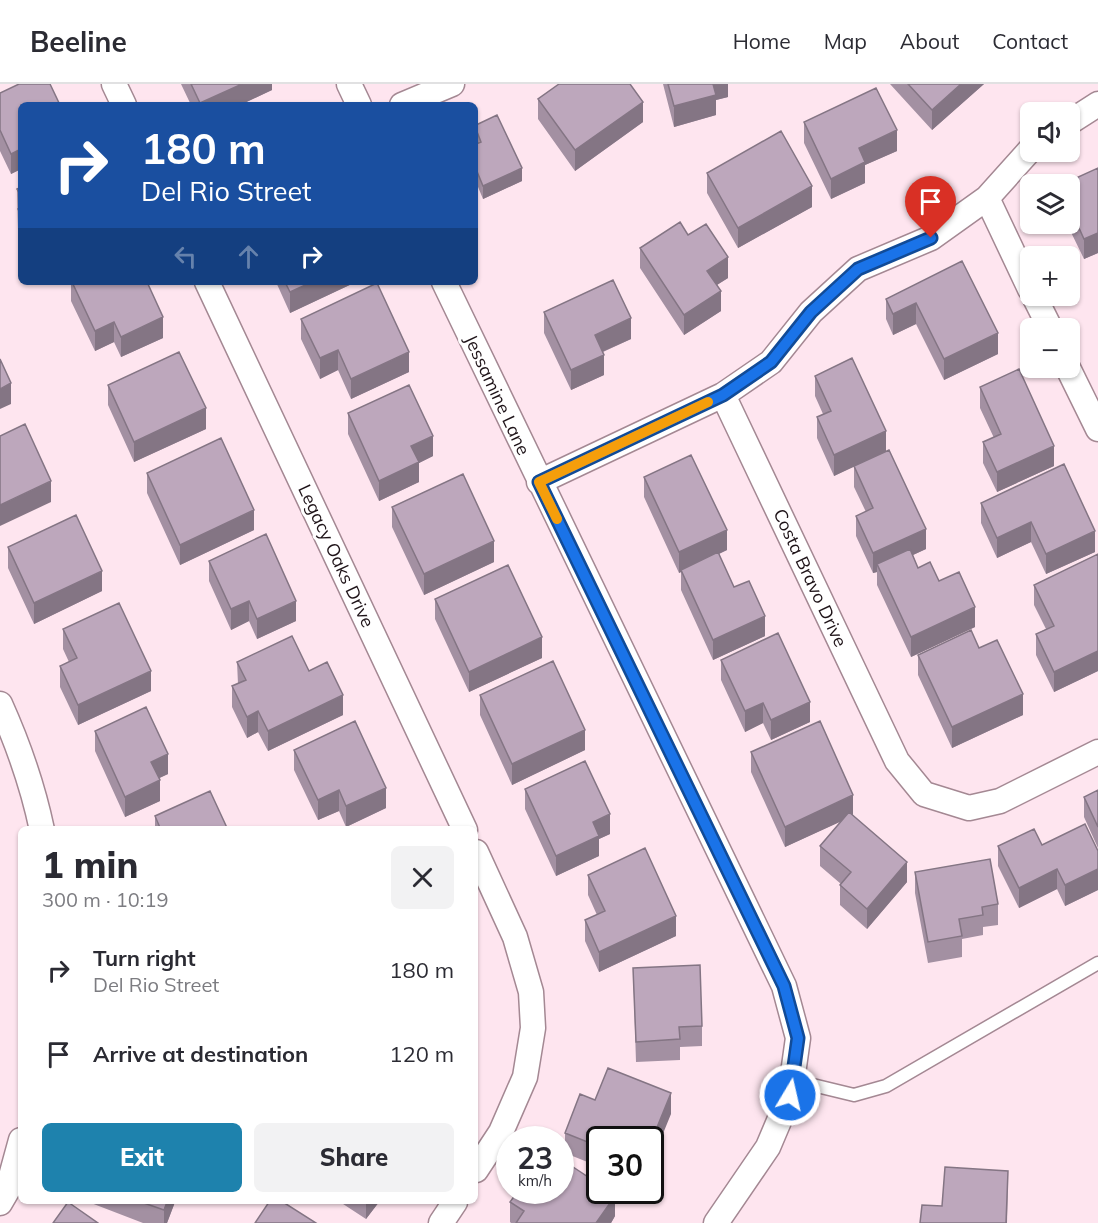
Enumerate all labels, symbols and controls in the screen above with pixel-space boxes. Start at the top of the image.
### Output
text: Beeline [30,24,127,59]
text: Home [733,28,791,54]
text: Map [824,28,867,54]
text: About [900,28,959,54]
text: Contact [992,28,1068,54]
map controls [1020,102,1080,378]
button: sound [1020,102,1080,162]
text: 180 m [141,122,266,175]
icon: right [42,126,120,204]
text: Del Rio Street [141,174,312,208]
button: layers [1020,174,1080,234]
pin [905,176,956,238]
icon: arrive [914,185,947,218]
icon: left [169,240,202,273]
icon: ahead [232,240,265,273]
icon: right [295,240,328,273]
button: + [1020,246,1080,306]
button: − [1020,318,1080,378]
street label: Jessamine Lane [459,331,535,459]
street label: Legacy Oaks Drive [293,481,380,631]
street label: Costa Bravo Drive [768,505,853,651]
text: 1 min [42,842,138,887]
button: close [391,846,454,909]
text: 300 m · 10:19 [42,887,168,912]
text: Turn right [93,944,196,972]
icon: right [42,954,75,987]
text: 180 m [389,956,454,984]
text: Del Rio Street [93,972,219,997]
icon: arrive [42,1038,75,1071]
text: Arrive at destination [93,1040,308,1068]
text: 120 m [389,1040,454,1068]
position arrow [758,1063,822,1127]
button: Exit [42,1123,242,1192]
button: Share [254,1123,454,1192]
speed limit sign: 30 [586,1126,664,1204]
text: 23 [517,1139,553,1177]
text: km/h [518,1171,552,1190]

